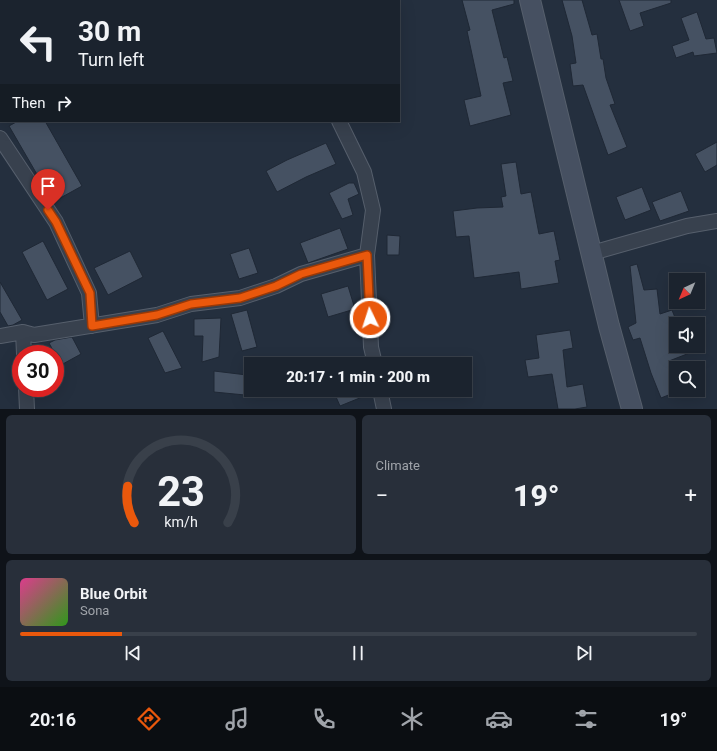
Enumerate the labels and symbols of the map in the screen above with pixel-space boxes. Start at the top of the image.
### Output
pin [31,169,65,210]
north arrow [669,273,705,309]
position arrow [349,297,391,339]
speed limit sign: 30 [12,345,64,397]

